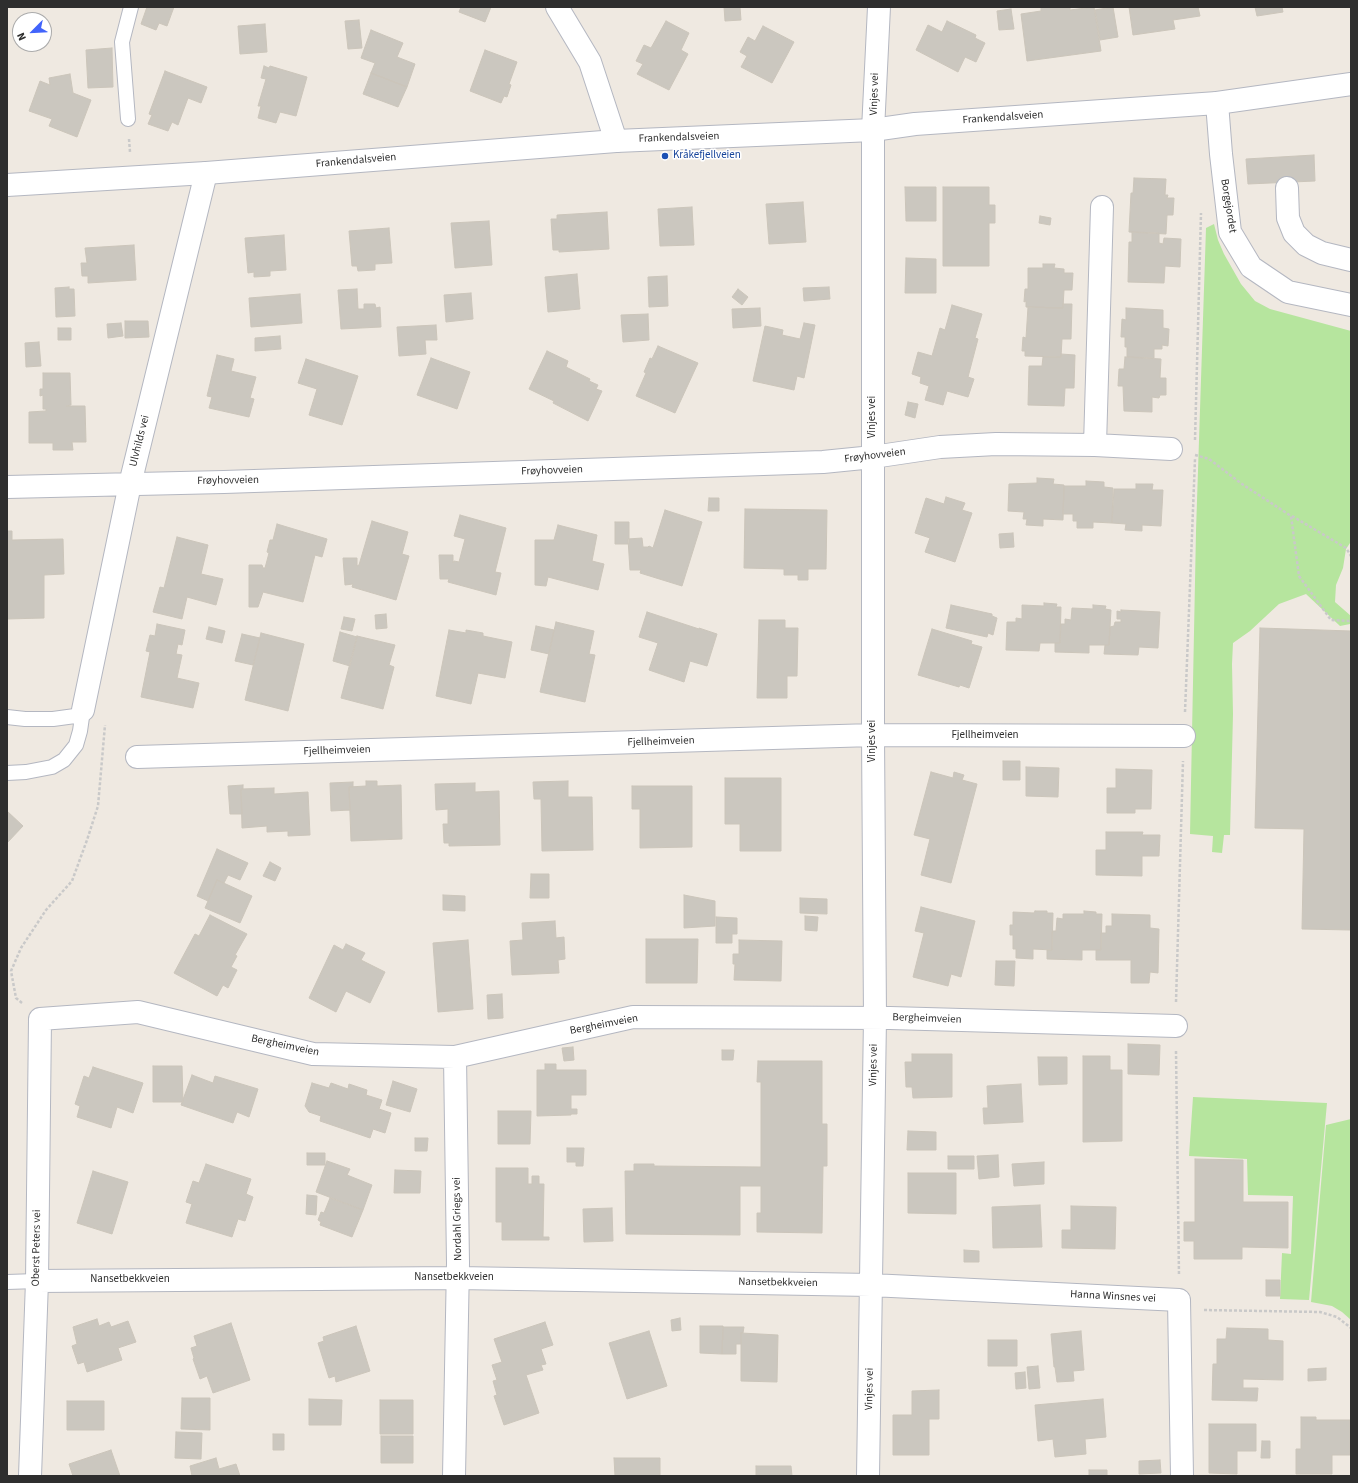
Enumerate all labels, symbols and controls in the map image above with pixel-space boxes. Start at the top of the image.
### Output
north arrow [12,12,52,52]
text: N [13,30,30,43]
street label: Vinjes vei [868,72,882,116]
street label: Frankendalsveien [962,109,1044,127]
street label: Frankendalsveien [638,130,720,146]
place label: Kråkefjellveien [673,149,741,163]
street label: Frankendalsveien [315,151,397,171]
marker: Kråkefjellveien [660,151,670,161]
street label: Borgejordet [1217,178,1239,234]
street label: Vinjes vei [866,396,880,438]
street label: Ulvhilds vei [127,414,153,468]
street label: Frøyhovveien [844,446,906,466]
street label: Frøyhovveien [521,463,583,479]
street label: Frøyhovveien [197,474,259,488]
street label: Vinjes vei [866,720,880,762]
street label: Fjellheimveien [951,729,1019,743]
street label: Fjellheimveien [627,734,695,750]
street label: Fjellheimveien [303,743,371,759]
street label: Bergheimveien [892,1011,962,1027]
street label: Bergheimveien [569,1012,639,1038]
street label: Bergheimveien [250,1032,320,1060]
street label: Vinjes vei [867,1044,881,1086]
street label: Nordahl Griegs vei [451,1177,465,1261]
street label: Oberst Peters vei [30,1209,44,1287]
street label: Nansetbekkveien [414,1271,494,1285]
street label: Nansetbekkveien [90,1273,170,1287]
street label: Nansetbekkveien [738,1276,818,1290]
street label: Hanna Winsnes vei [1070,1288,1156,1306]
street label: Vinjes vei [863,1368,877,1410]

